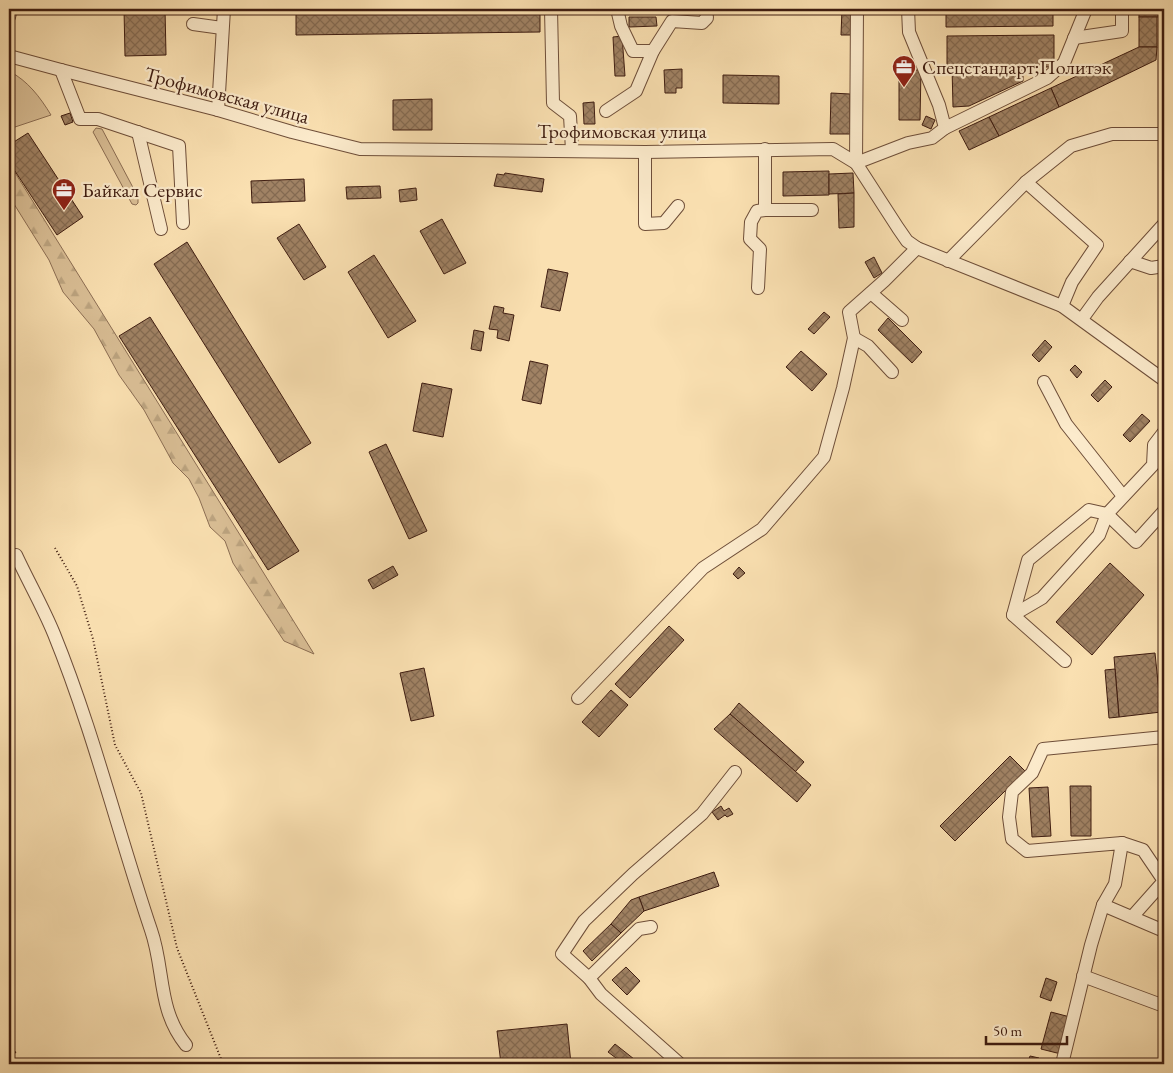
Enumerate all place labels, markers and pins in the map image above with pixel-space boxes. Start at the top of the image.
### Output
office icon: Спецстандарт;Политэк [891,54,917,88]
place label: Спецстандарт;Политэк [922,54,1112,80]
office icon: Байкал Сервис [51,177,77,211]
place label: Байкал Сервис [82,177,203,203]

